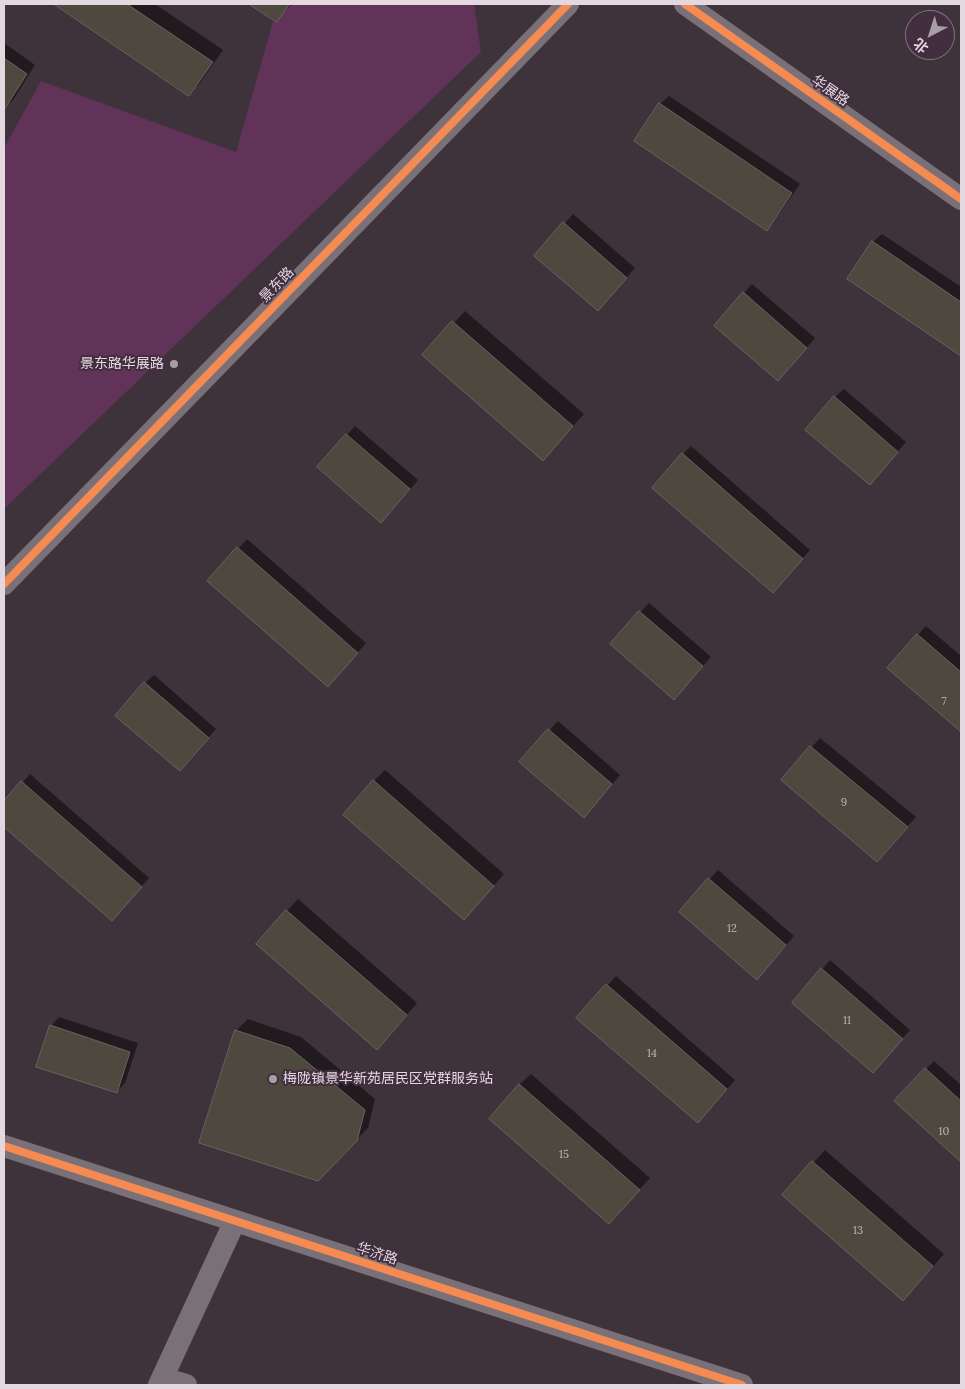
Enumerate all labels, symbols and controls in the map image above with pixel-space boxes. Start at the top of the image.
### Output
north arrow [905,10,955,60]
text: 北 [910,34,932,57]
street label: 华展路 [808,72,852,110]
street label: 景东路 [256,264,298,306]
place label: 景东路华展路 [80,356,164,372]
marker: 景东路华展路 [168,358,180,370]
house number: 7 [941,695,947,709]
house number: 9 [841,796,847,810]
house number: 12 [727,922,737,936]
house number: 11 [843,1014,851,1028]
house number: 14 [647,1047,657,1061]
place label: 梅陇镇景华新苑居民区党群服务站 [283,1071,493,1087]
marker: 梅陇镇景华新苑居民区党群服务站 [267,1073,279,1085]
house number: 10 [939,1125,949,1139]
house number: 15 [559,1148,569,1162]
house number: 13 [853,1224,863,1238]
street label: 华济路 [354,1240,400,1268]

